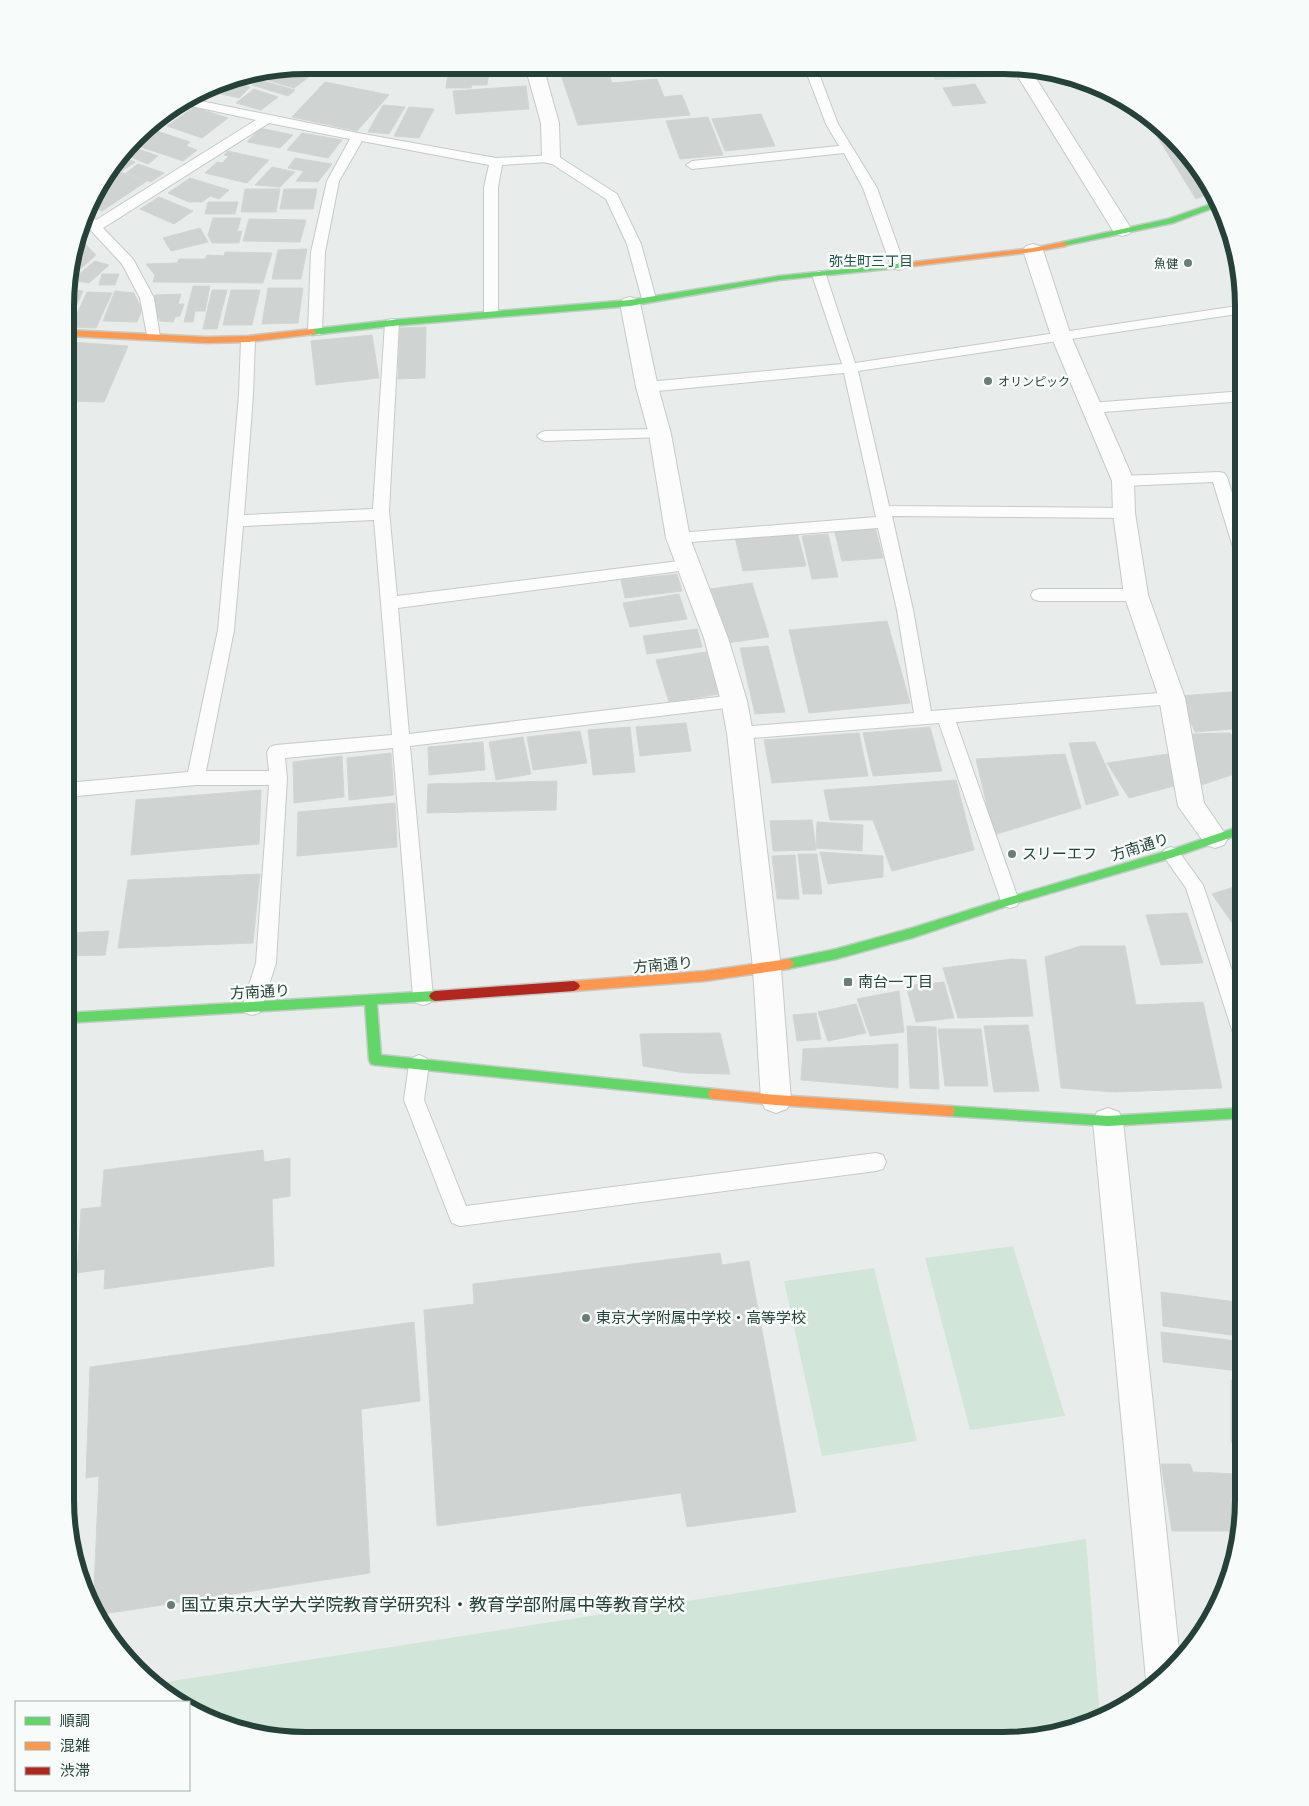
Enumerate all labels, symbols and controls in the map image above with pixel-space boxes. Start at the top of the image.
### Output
district label: 弥生町三丁目 [829,252,913,270]
place label: 魚健 [1154,256,1178,271]
marker: 魚健 [1182,257,1194,269]
place label: オリンピック [998,374,1070,389]
marker: オリンピック [982,375,994,387]
street label: 方南通り [1109,830,1171,864]
place label: スリーエフ [1022,845,1097,863]
marker: スリーエフ [1006,848,1018,860]
street label: 方南通り [632,953,694,977]
place label: 南台一丁目 [858,973,933,991]
marker: 南台一丁目 [842,976,854,988]
street label: 方南通り [230,981,290,1003]
place label: 東京大学附属中学校・高等学校 [596,1309,806,1327]
marker: 東京大学附属中学校・高等学校 [580,1312,592,1324]
place label: 国立東京大学大学院教育学研究科・教育学部附属中等教育学校 [181,1594,685,1616]
marker: 国立東京大学大学院教育学研究科・教育学部附属中等教育学校 [165,1599,177,1611]
legend [15,1701,190,1791]
text: 順調 [60,1712,90,1730]
text: 混雑 [60,1737,90,1755]
text: 渋滞 [60,1762,90,1780]

